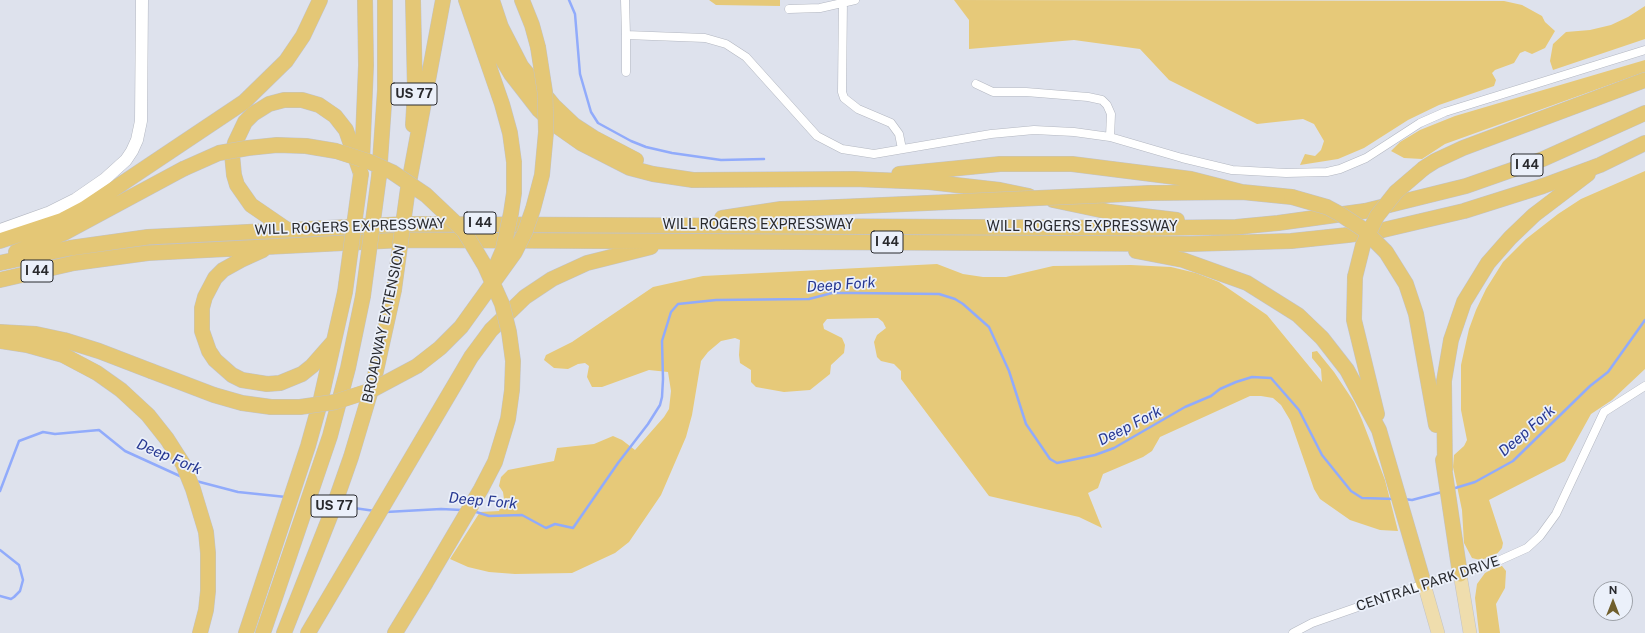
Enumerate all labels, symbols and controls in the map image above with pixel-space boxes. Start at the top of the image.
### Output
road number: US 77 [391,83,437,105]
road number: I 44 [1511,154,1543,176]
road number: I 44 [464,212,496,234]
street label: WILL ROGERS EXPRESSWAY [254,215,446,239]
street label: WILL ROGERS EXPRESSWAY [663,217,853,233]
street label: WILL ROGERS EXPRESSWAY [987,219,1177,235]
road number: I 44 [871,231,903,253]
street label: BROADWAY EXTENSION [359,244,409,404]
road number: I 44 [21,260,53,282]
water label: Deep Fork [806,274,876,296]
water label: Deep Fork [1095,402,1165,450]
water label: Deep Fork [1495,402,1559,460]
water label: Deep Fork [134,435,204,479]
water label: Deep Fork [448,489,518,513]
road number: US 77 [311,495,357,517]
street label: CENTRAL PARK DRIVE [1354,553,1502,615]
north arrow [1593,581,1633,621]
text: N [1609,584,1617,596]

